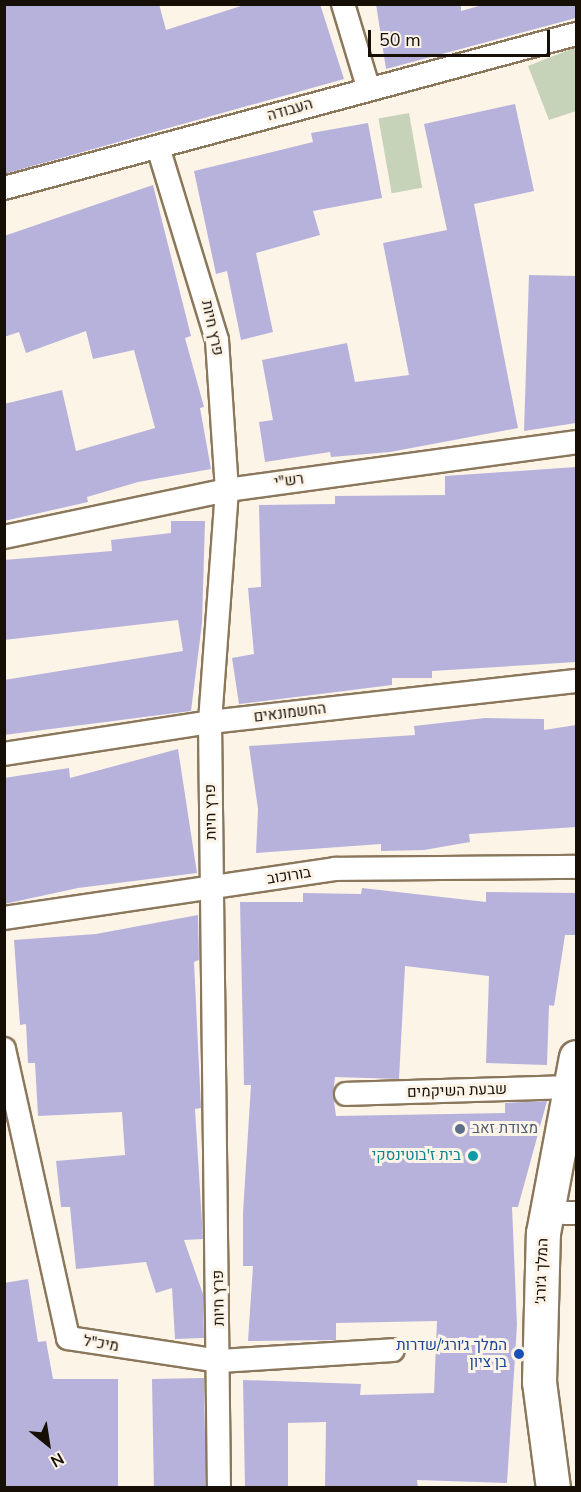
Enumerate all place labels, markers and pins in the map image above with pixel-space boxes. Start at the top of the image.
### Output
place label: מצודת זאב [472,1120,538,1138]
marker: מצודת זאב [453,1122,467,1136]
place label: בית ז'בוטינסקי [372,1147,461,1165]
marker: בית ז'בוטינסקי [466,1149,480,1163]
place label: המלך ג׳ורג׳/שדרות בן ציון [396,1336,507,1371]
marker: המלך ג׳ורג׳/שדרות בן ציון [512,1347,526,1361]

